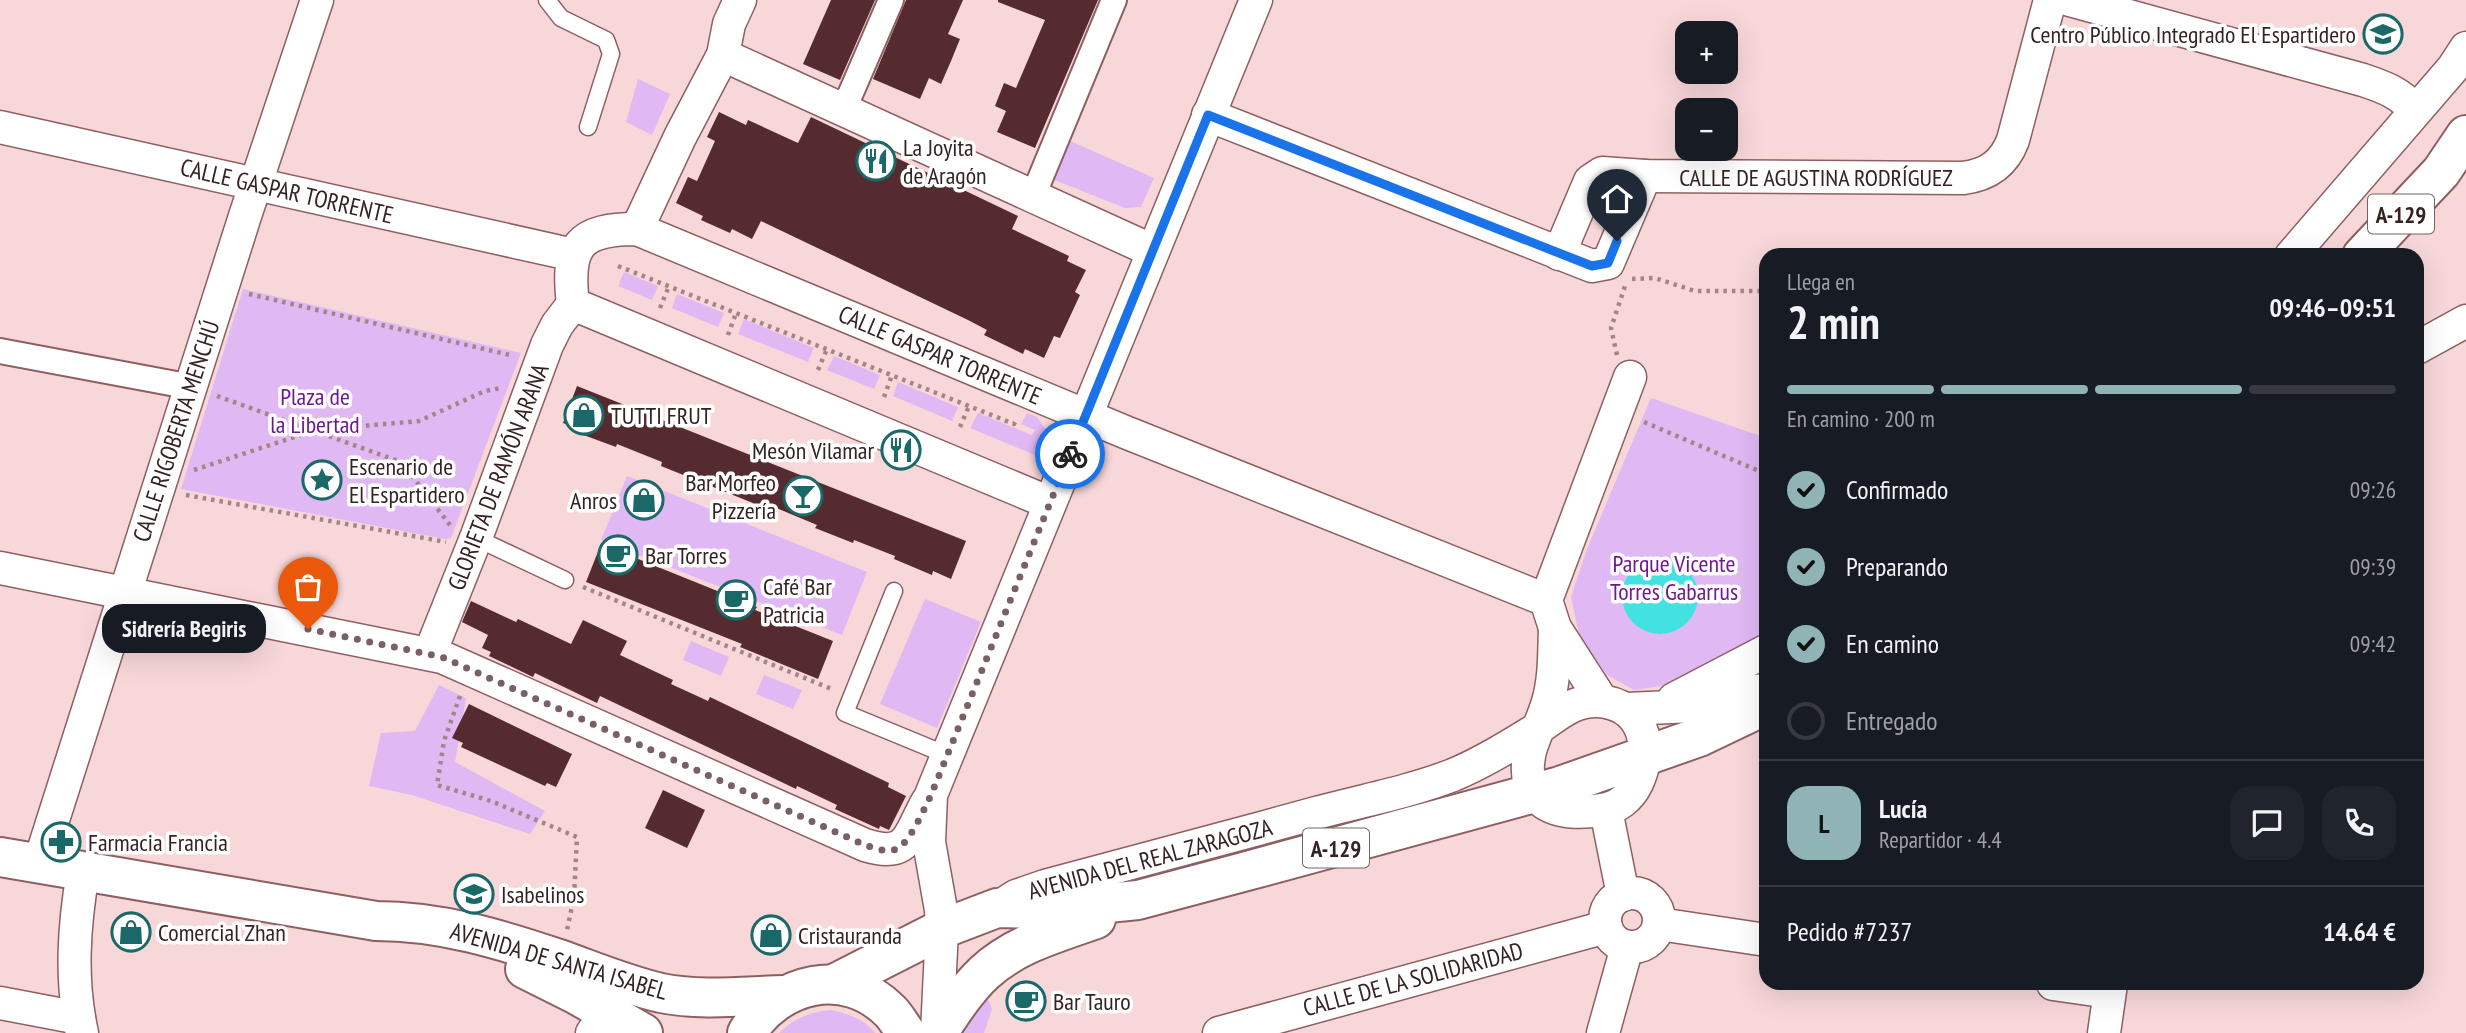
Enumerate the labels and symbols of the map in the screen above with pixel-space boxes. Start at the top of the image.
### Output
school or university icon: Centro Público Integrado El Espartidero [2362,13,2404,55]
place label: Centro Público Integrado El Espartidero [2030,19,2356,50]
place label: La Joyita de Aragón [903,132,987,191]
restaurant icon: La Joyita de Aragón [855,140,897,182]
street label: CALLE GASPAR TORRENTE [177,151,397,231]
street label: CALLE DE AGUSTINA RODRÍGUEZ [1679,162,1953,193]
pin [1587,169,1647,241]
road number: A-129 [2368,195,2434,234]
street label: CALLE GASPAR TORRENTE [834,298,1046,412]
street label: CALLE RIGOBERTA MENCHÚ [126,316,226,546]
street label: GLORIETA DE RAMÓN ARANA [441,359,556,595]
park label: Plaza de la Libertad [270,381,360,440]
shop icon: TUTTI FRUT [563,394,605,436]
place label: TUTTI FRUT [611,400,712,431]
courier [1035,419,1105,489]
restaurant icon: Mesón Vilamar [880,429,922,471]
place label: Mesón Vilamar [752,435,874,466]
place label: Escenario de El Espartidero [349,451,465,510]
place icon: Escenario de El Espartidero [301,459,343,501]
place label: Bar Morfeo Pizzería [685,467,776,526]
bar icon: Bar Morfeo Pizzería [782,475,824,517]
shop icon: Anros [623,479,665,521]
place label: Anros [570,485,617,516]
cafe icon: Bar Torres [597,534,639,576]
place label: Bar Torres [645,540,727,571]
park label: Parque Vicente Torres Gabarrus [1610,548,1738,607]
pin [278,557,338,629]
place label: Café Bar Patricia [763,571,832,630]
cafe icon: Café Bar Patricia [715,579,757,621]
callout: Sidrería Begiris [102,604,266,654]
street label: AVENIDA DEL REAL ZARAGOZA [1025,811,1276,907]
pharmacy icon: Farmacia Francia [40,821,82,863]
place label: Farmacia Francia [88,827,228,858]
road number: A-129 [1303,828,1369,868]
school or university icon: Isabelinos [453,873,495,915]
place label: Isabelinos [501,879,584,910]
shop icon: Comercial Zhan [110,911,152,953]
shop icon: Cristauranda [750,914,792,956]
street label: AVENIDA DE SANTA ISABEL [447,915,671,1007]
place label: Comercial Zhan [158,917,286,948]
place label: Cristauranda [798,920,902,951]
street label: CALLE DE LA SOLIDARIDAD [1300,935,1526,1023]
cafe icon: Bar Tauro [1005,980,1047,1022]
place label: Bar Tauro [1053,986,1131,1017]

